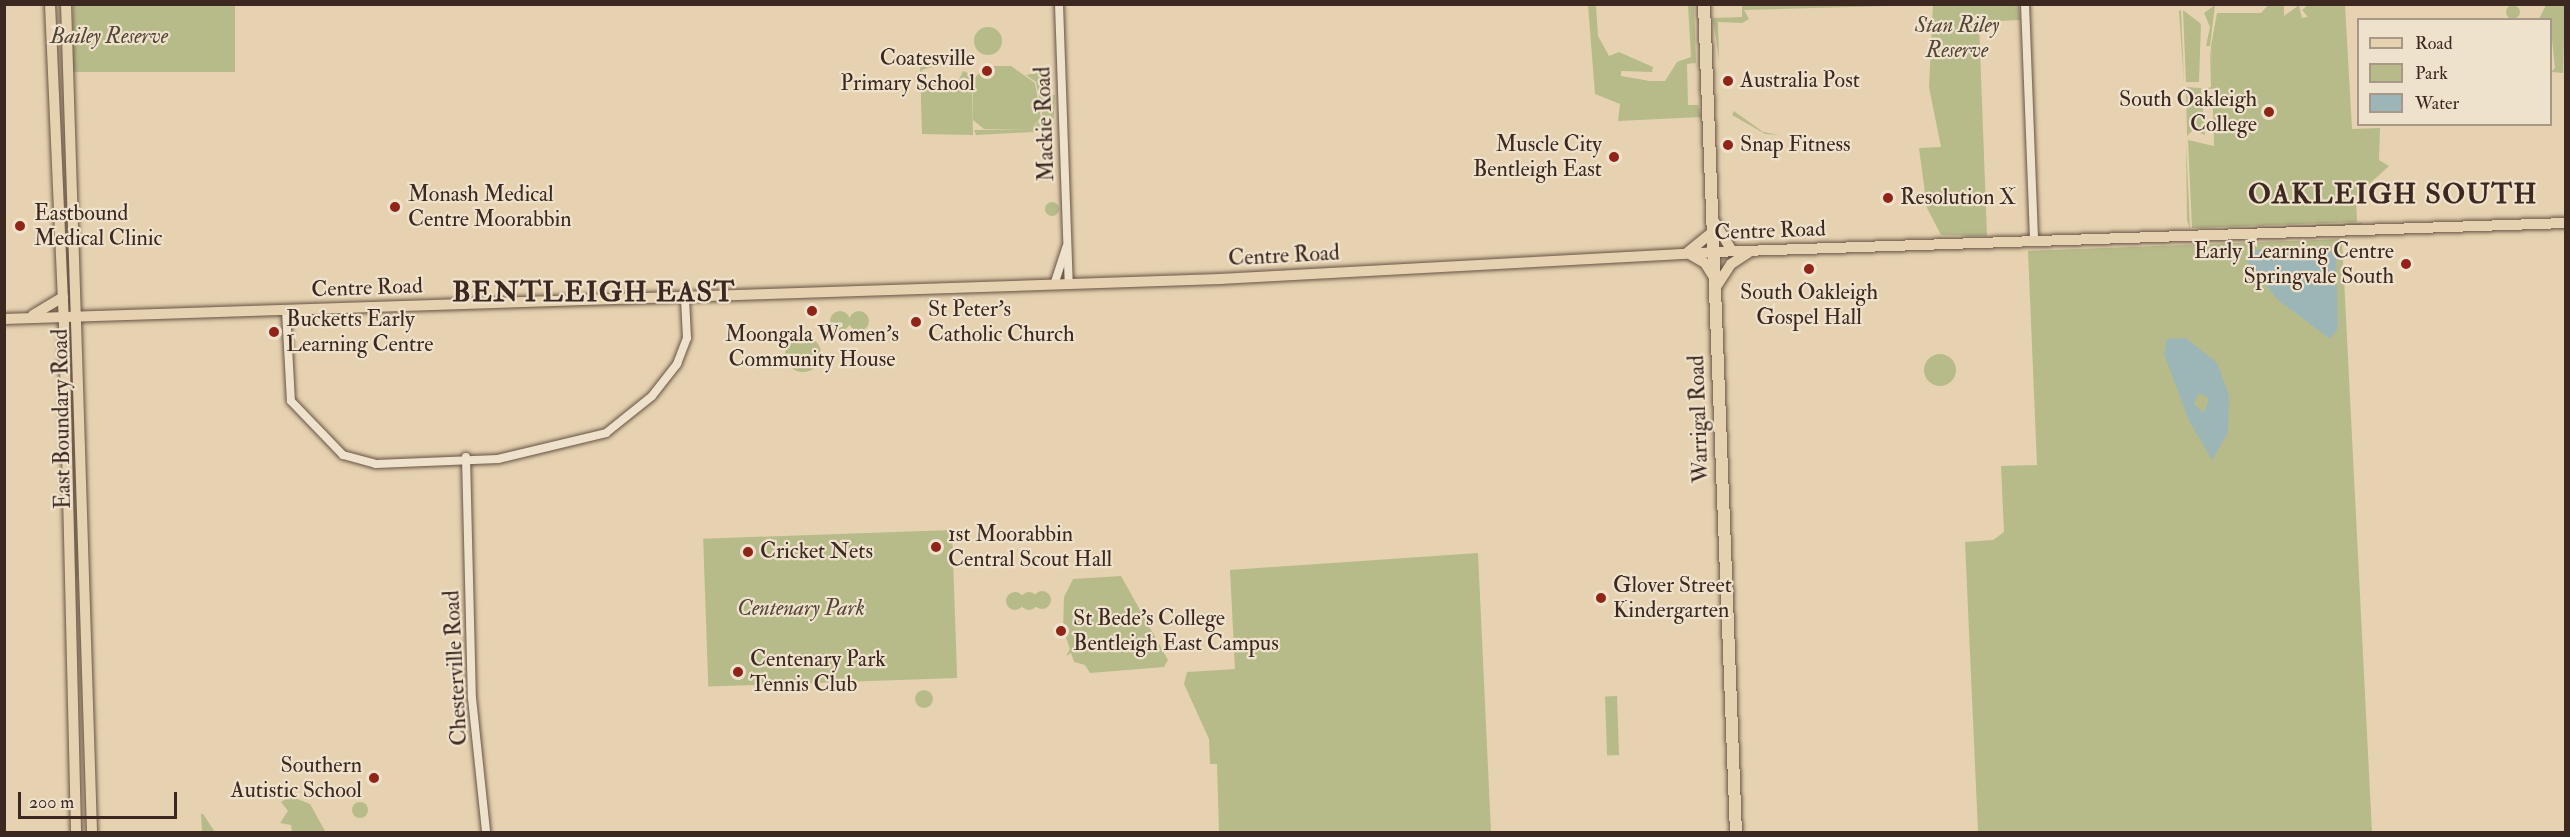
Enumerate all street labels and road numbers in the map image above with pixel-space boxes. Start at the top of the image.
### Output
street label: Mackie Road [1030,66,1060,182]
street label: Centre Road [1714,216,1826,246]
street label: Centre Road [1228,240,1340,272]
street label: Centre Road [311,273,423,303]
street label: East Boundary Road [47,329,77,509]
street label: Warrigal Road [1684,355,1714,483]
street label: Chesterville Road [439,590,473,746]

